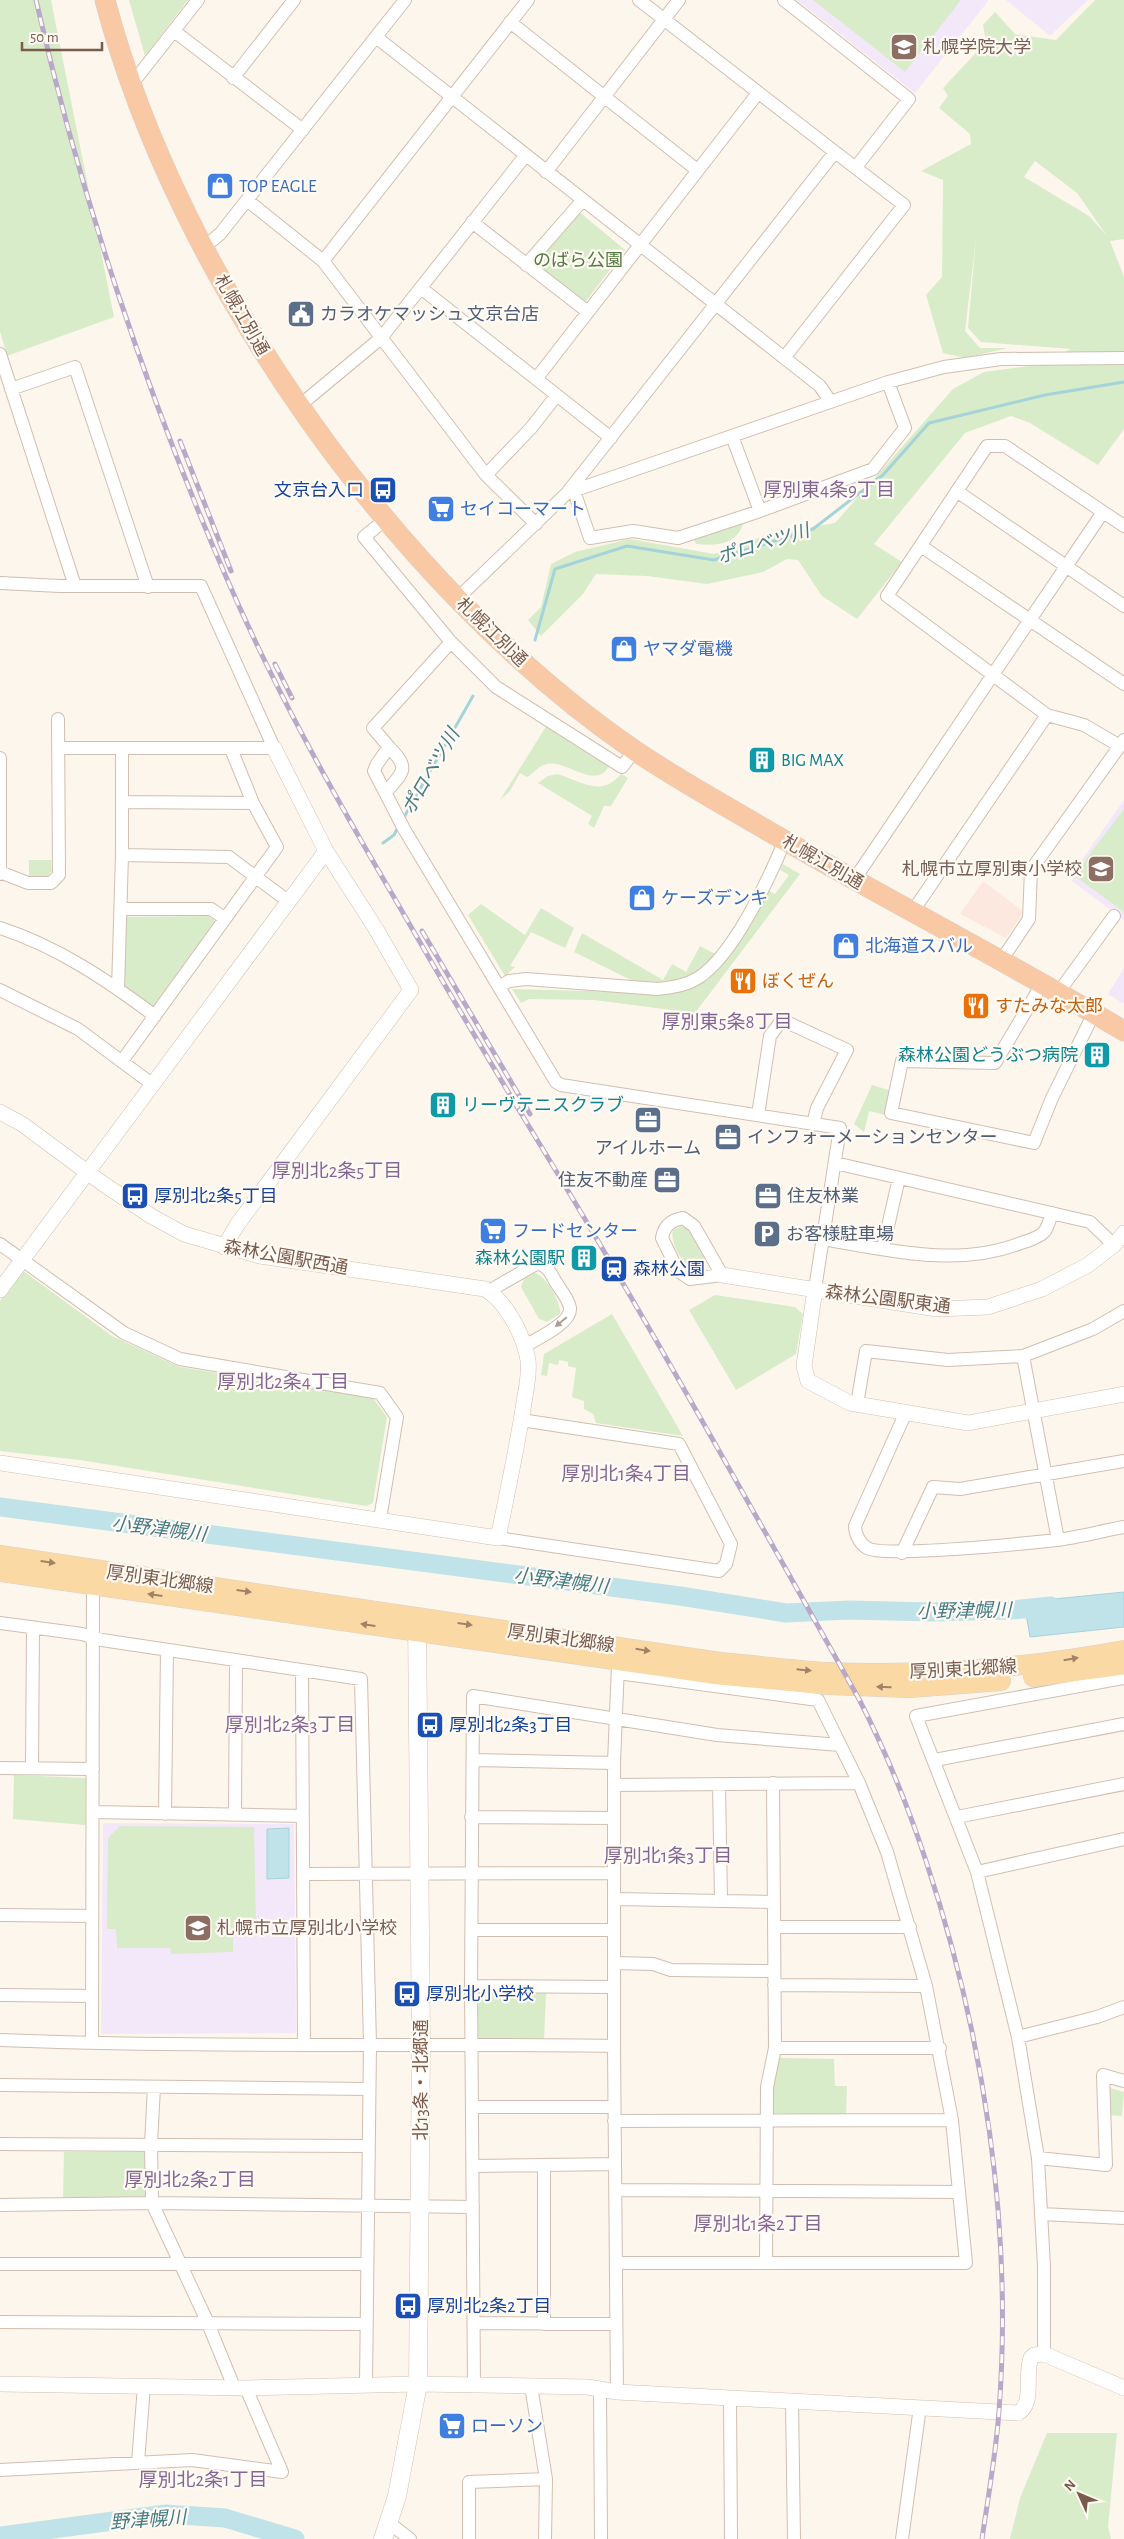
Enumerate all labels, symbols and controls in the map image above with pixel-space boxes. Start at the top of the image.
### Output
scale bar [22,20,102,52]
text: 50 m [30,30,59,45]
school or university icon: 札幌学院大学 [889,32,919,62]
place label: 札幌学院大学 [923,37,1031,57]
shop icon: TOP EAGLE [205,171,235,201]
place label: TOP EAGLE [239,178,317,196]
park label: のばら公園 [533,251,623,270]
street label: 札幌江別通 [211,272,272,359]
public building icon: カラオケマッシュ 文京台店 [286,299,316,329]
place label: カラオケマッシュ 文京台店 [320,304,539,324]
bus stop icon: 文京台入口 [368,475,398,505]
place label: 文京台入口 [274,480,364,500]
district label: 厚別東4条9丁目 [763,480,895,500]
supermarket icon: セイコーマート [426,494,456,524]
place label: セイコーマート [460,500,586,519]
water label: ポロベツ川 [715,519,814,567]
street label: 札幌江別通 [453,594,531,670]
shop icon: ヤマダ電機 [609,634,639,664]
place label: ヤマダ電機 [643,639,733,659]
water label: ポロベツ川 [398,723,464,818]
building icon: BIG MAX [747,745,777,775]
place label: BIG MAX [781,752,844,770]
street label: 札幌江別通 [779,832,866,893]
school or university icon: 札幌市立厚別東小学校 [1086,854,1116,884]
place label: 札幌市立厚別東小学校 [902,859,1082,879]
shop icon: ケーズデンキ [627,883,657,913]
place label: ケーズデンキ [661,888,768,908]
shop icon: 北海道スバル [831,931,861,961]
place label: 北海道スバル [865,936,973,956]
restaurant icon: ぼくぜん [728,966,758,996]
place label: ぼくぜん [762,972,834,991]
restaurant icon: すたみな太郎 [961,991,991,1021]
place label: すたみな太郎 [995,997,1103,1016]
district label: 厚別東5条8丁目 [662,1012,792,1032]
building icon: 森林公園どうぶつ病院 [1082,1040,1112,1070]
place label: 森林公園どうぶつ病院 [898,1046,1078,1065]
building icon: リーヴテニスクラブ [428,1090,458,1120]
place label: リーヴテニスクラブ [462,1095,624,1115]
office icon: アイルホーム [633,1105,663,1135]
office icon: インフォーメーションセンター [713,1122,743,1152]
place label: インフォーメーションセンター [747,1128,997,1147]
place label: アイルホーム [595,1139,701,1158]
district label: 厚別北2条5丁目 [272,1161,402,1181]
office icon: 住友不動産 [652,1165,682,1195]
place label: 住友不動産 [558,1171,648,1190]
bus stop icon: 厚別北2条5丁目 [120,1181,150,1211]
office icon: 住友林業 [753,1181,783,1211]
place label: 厚別北2条5丁目 [154,1186,278,1206]
place label: 住友林業 [787,1187,859,1206]
supermarket icon: フードセンター [478,1216,508,1246]
parking icon: お客様駐車場 [752,1219,782,1249]
place label: フードセンター [512,1222,638,1241]
place label: お客様駐車場 [786,1224,894,1244]
street label: 森林公園駅西通 [222,1237,350,1278]
building icon: 森林公園駅 [569,1243,599,1273]
place label: 森林公園駅 [475,1249,565,1268]
station icon: 森林公園 [599,1254,629,1284]
place label: 森林公園 [633,1260,705,1279]
street label: 森林公園駅東通 [824,1282,952,1317]
one-way arrow [555,1317,568,1328]
district label: 厚別北2条4丁目 [217,1372,349,1392]
district label: 厚別北1条4丁目 [561,1464,691,1484]
water label: 小野津幌川 [111,1513,209,1545]
one-way arrow [41,1559,57,1567]
street label: 厚別東北郷線 [105,1562,215,1596]
water label: 小野津幌川 [513,1565,611,1597]
one-way arrow [236,1587,252,1595]
one-way arrow [147,1590,163,1598]
water label: 小野津幌川 [916,1600,1014,1622]
one-way arrow [360,1620,376,1628]
one-way arrow [457,1620,473,1628]
street label: 厚別東北郷線 [506,1621,616,1655]
one-way arrow [636,1646,652,1654]
one-way arrow [1064,1655,1080,1663]
street label: 厚別東北郷線 [909,1656,1017,1682]
one-way arrow [797,1666,813,1674]
one-way arrow [876,1683,892,1691]
bus stop icon: 厚別北2条3丁目 [415,1710,445,1740]
district label: 厚別北2条3丁目 [225,1715,355,1735]
place label: 厚別北2条3丁目 [449,1715,573,1735]
district label: 厚別北1条3丁目 [604,1846,732,1866]
school or university icon: 札幌市立厚別北小学校 [183,1913,213,1943]
place label: 札幌市立厚別北小学校 [217,1918,397,1938]
bus stop icon: 厚別北小学校 [392,1979,422,2009]
place label: 厚別北小学校 [426,1984,534,2004]
street label: 北13条・北郷通 [411,2019,431,2141]
district label: 厚別北2条2丁目 [124,2170,256,2190]
district label: 厚別北1条2丁目 [693,2214,823,2234]
bus stop icon: 厚別北2条2丁目 [393,2291,423,2321]
place label: 厚別北2条2丁目 [427,2296,551,2316]
supermarket icon: ローソン [437,2411,467,2441]
place label: ローソン [471,2418,543,2436]
north arrow [1054,2469,1104,2519]
district label: 厚別北2条1丁目 [138,2470,268,2490]
text: N [1062,2477,1079,2494]
water label: 野津幌川 [109,2507,189,2533]

